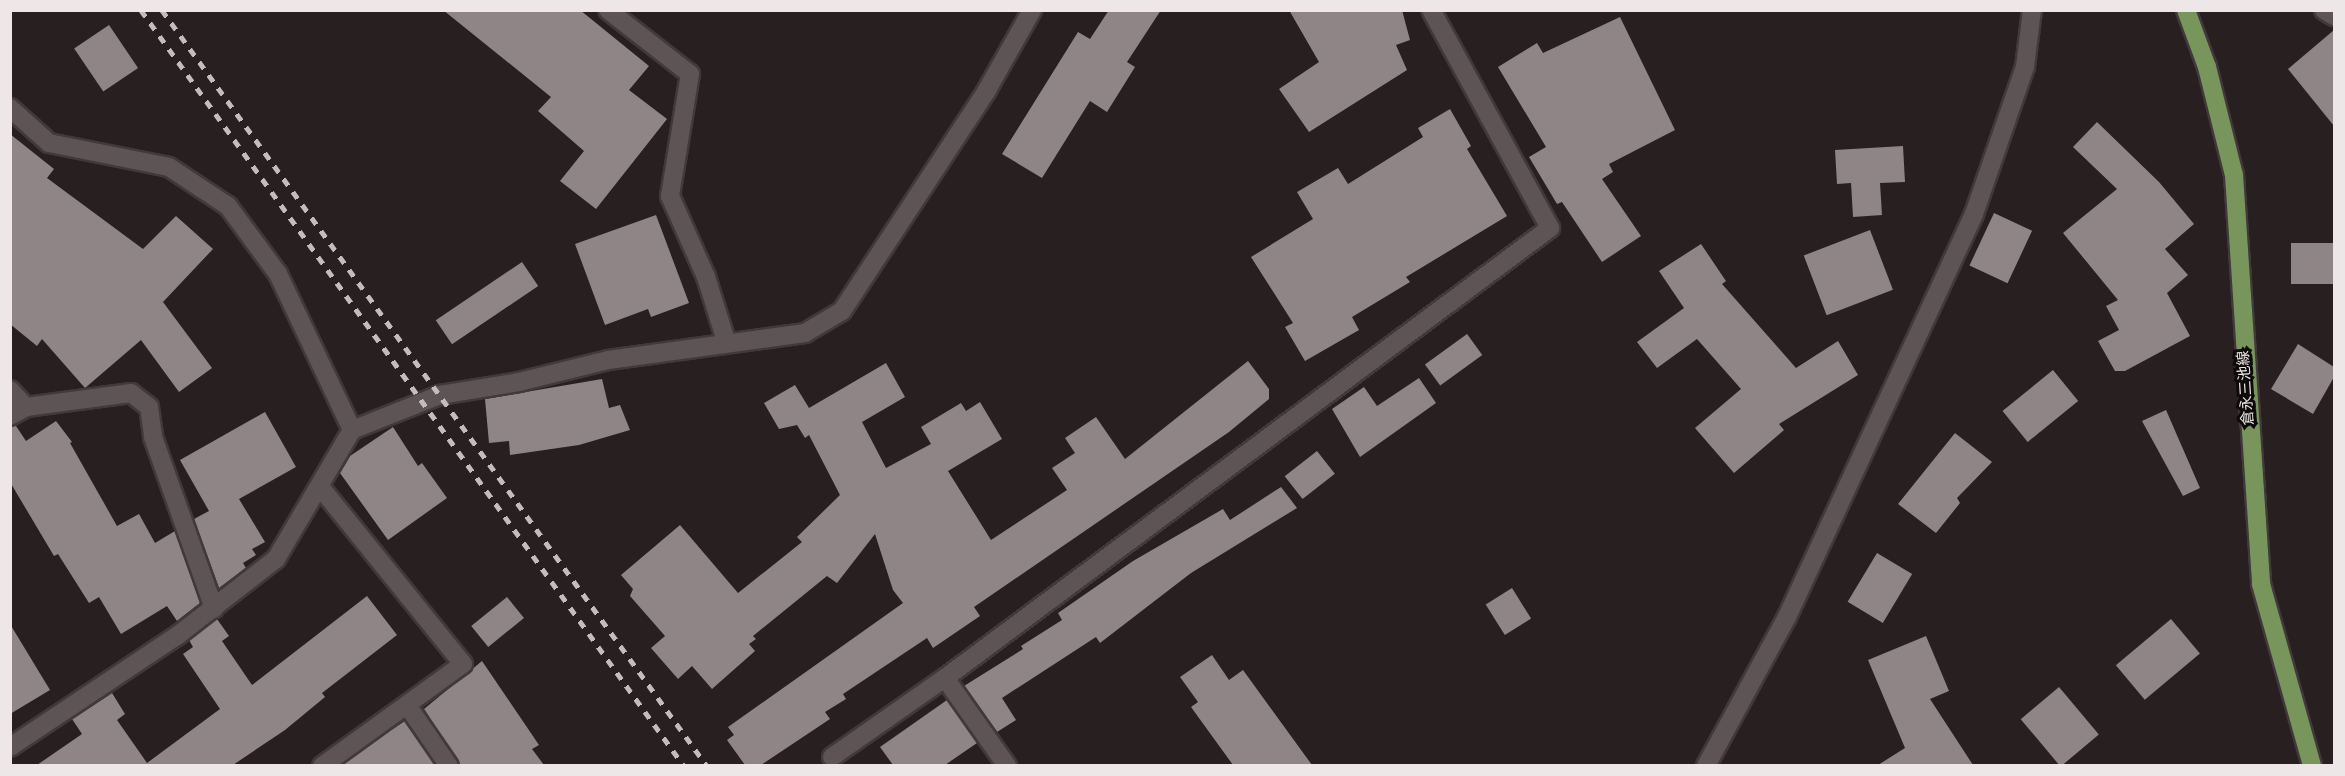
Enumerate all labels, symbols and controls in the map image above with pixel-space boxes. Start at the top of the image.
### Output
street label: 倉永三池線 [2234,350,2258,426]

